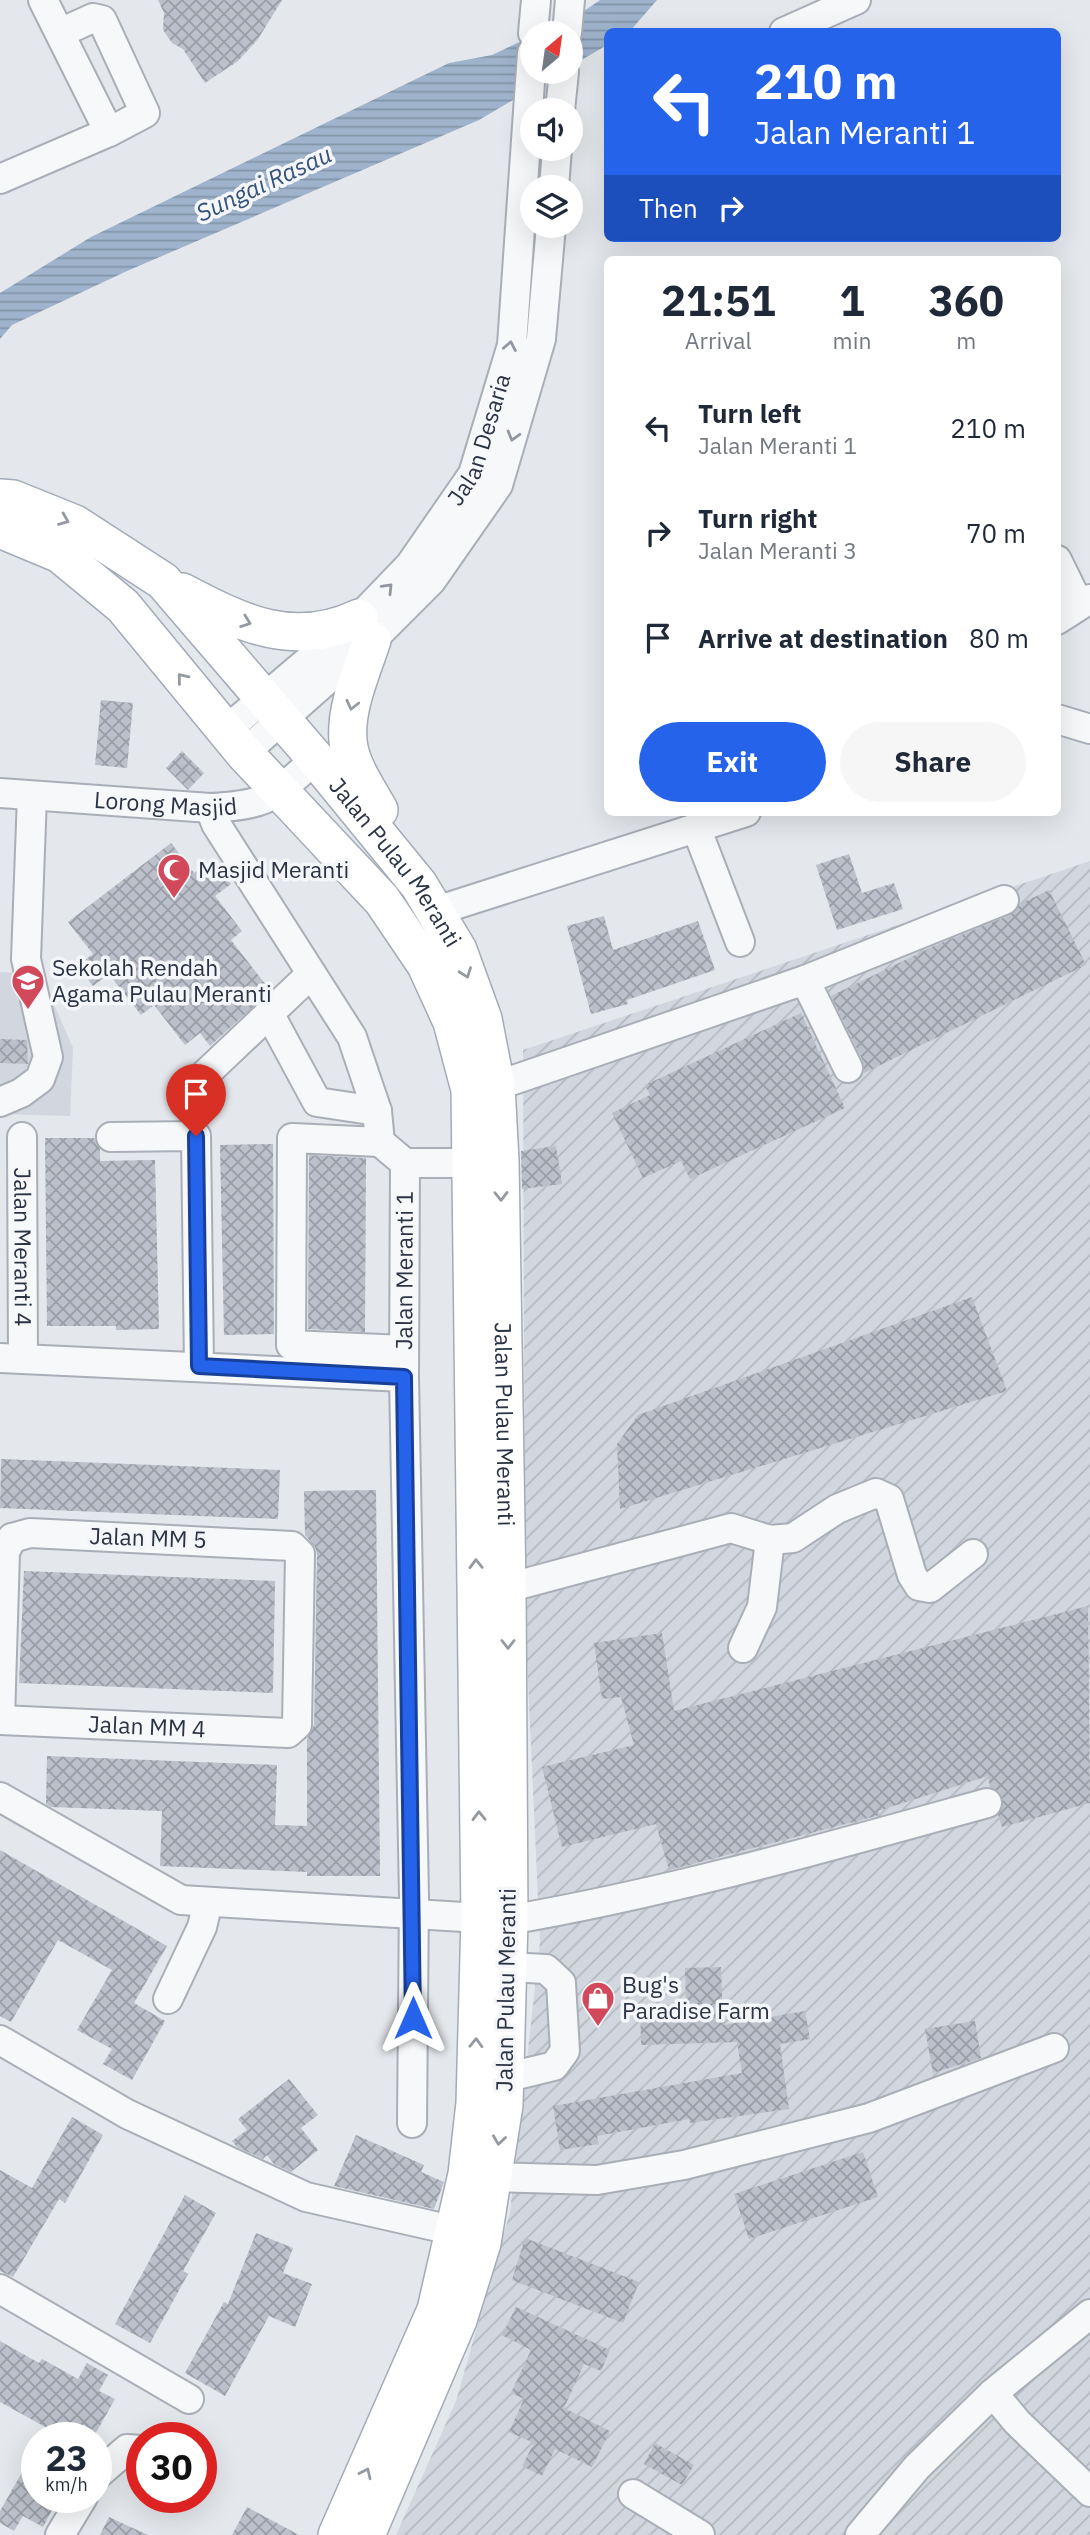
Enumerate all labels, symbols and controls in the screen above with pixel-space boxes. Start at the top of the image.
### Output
north arrow [520,21,583,84]
map controls [520,21,583,238]
text: 210 m [754,49,898,112]
icon: left [639,56,730,147]
button: sound [520,98,583,161]
text: Jalan Meranti 1 [754,111,975,153]
water label: Sungai Rasau [191,138,337,228]
button: layers [520,175,583,238]
icon: right [712,189,750,227]
text: Then [639,191,698,225]
text: 21:51 [661,273,776,328]
text: 1 [839,273,865,328]
text: 360 [928,273,1004,328]
text: Arrival [685,325,752,355]
text: min [833,325,871,355]
text: m [956,325,976,355]
one-way arrow [502,340,517,352]
street label: Jalan Desaria [440,370,517,511]
text: Turn left [698,396,801,430]
icon: left [639,409,677,447]
text: 210 m [950,411,1026,445]
one-way arrow [506,430,521,442]
text: Jalan Meranti 1 [698,430,857,460]
text: Turn right [698,501,817,535]
one-way arrow [58,511,70,525]
icon: right [639,514,677,552]
text: 70 m [966,516,1026,550]
text: Jalan Meranti 3 [698,535,857,565]
one-way arrow [379,584,392,597]
one-way arrow [239,614,251,628]
icon: arrive [639,619,677,657]
text: Arrive at destination [698,621,948,655]
text: 80 m [969,621,1029,655]
one-way arrow [178,674,190,687]
one-way arrow [346,699,360,711]
button: Exit [639,722,826,802]
button: Share [840,722,1026,802]
street label: Jalan Pulau Meranti [323,771,469,952]
street label: Lorong Masjid [93,784,238,822]
mosque icon: Masjid Meranti [155,851,193,900]
place label: Masjid Meranti [198,854,349,884]
place label: Sekolah Rendah Agama Pulau Meranti [52,952,272,1008]
school or university icon: Sekolah Rendah Agama Pulau Meranti [9,962,47,1011]
one-way arrow [458,966,472,978]
pin [166,1064,226,1136]
icon: arrive [177,1075,215,1113]
street label: Jalan Meranti 4 [8,1167,39,1327]
street label: Jalan Meranti 1 [388,1191,419,1350]
one-way arrow [493,1191,508,1202]
street label: Jalan Pulau Meranti [489,1322,522,1526]
street label: Jalan MM 5 [89,1520,207,1554]
one-way arrow [468,1558,484,1569]
one-way arrow [500,1639,516,1650]
street label: Jalan MM 4 [87,1708,206,1743]
one-way arrow [471,1810,487,1821]
street label: Jalan Pulau Meranti [488,1888,522,2092]
place label: Bug's Paradise Farm [622,1969,770,2025]
shop icon: Bug's Paradise Farm [579,1979,617,2028]
position arrow [376,1981,450,2055]
one-way arrow [469,2038,484,2049]
one-way arrow [492,2135,507,2146]
speed limit sign: 30 [126,2422,217,2513]
text: 23 [45,2435,88,2481]
one-way arrow [358,2468,372,2480]
text: km/h [45,2473,88,2496]

